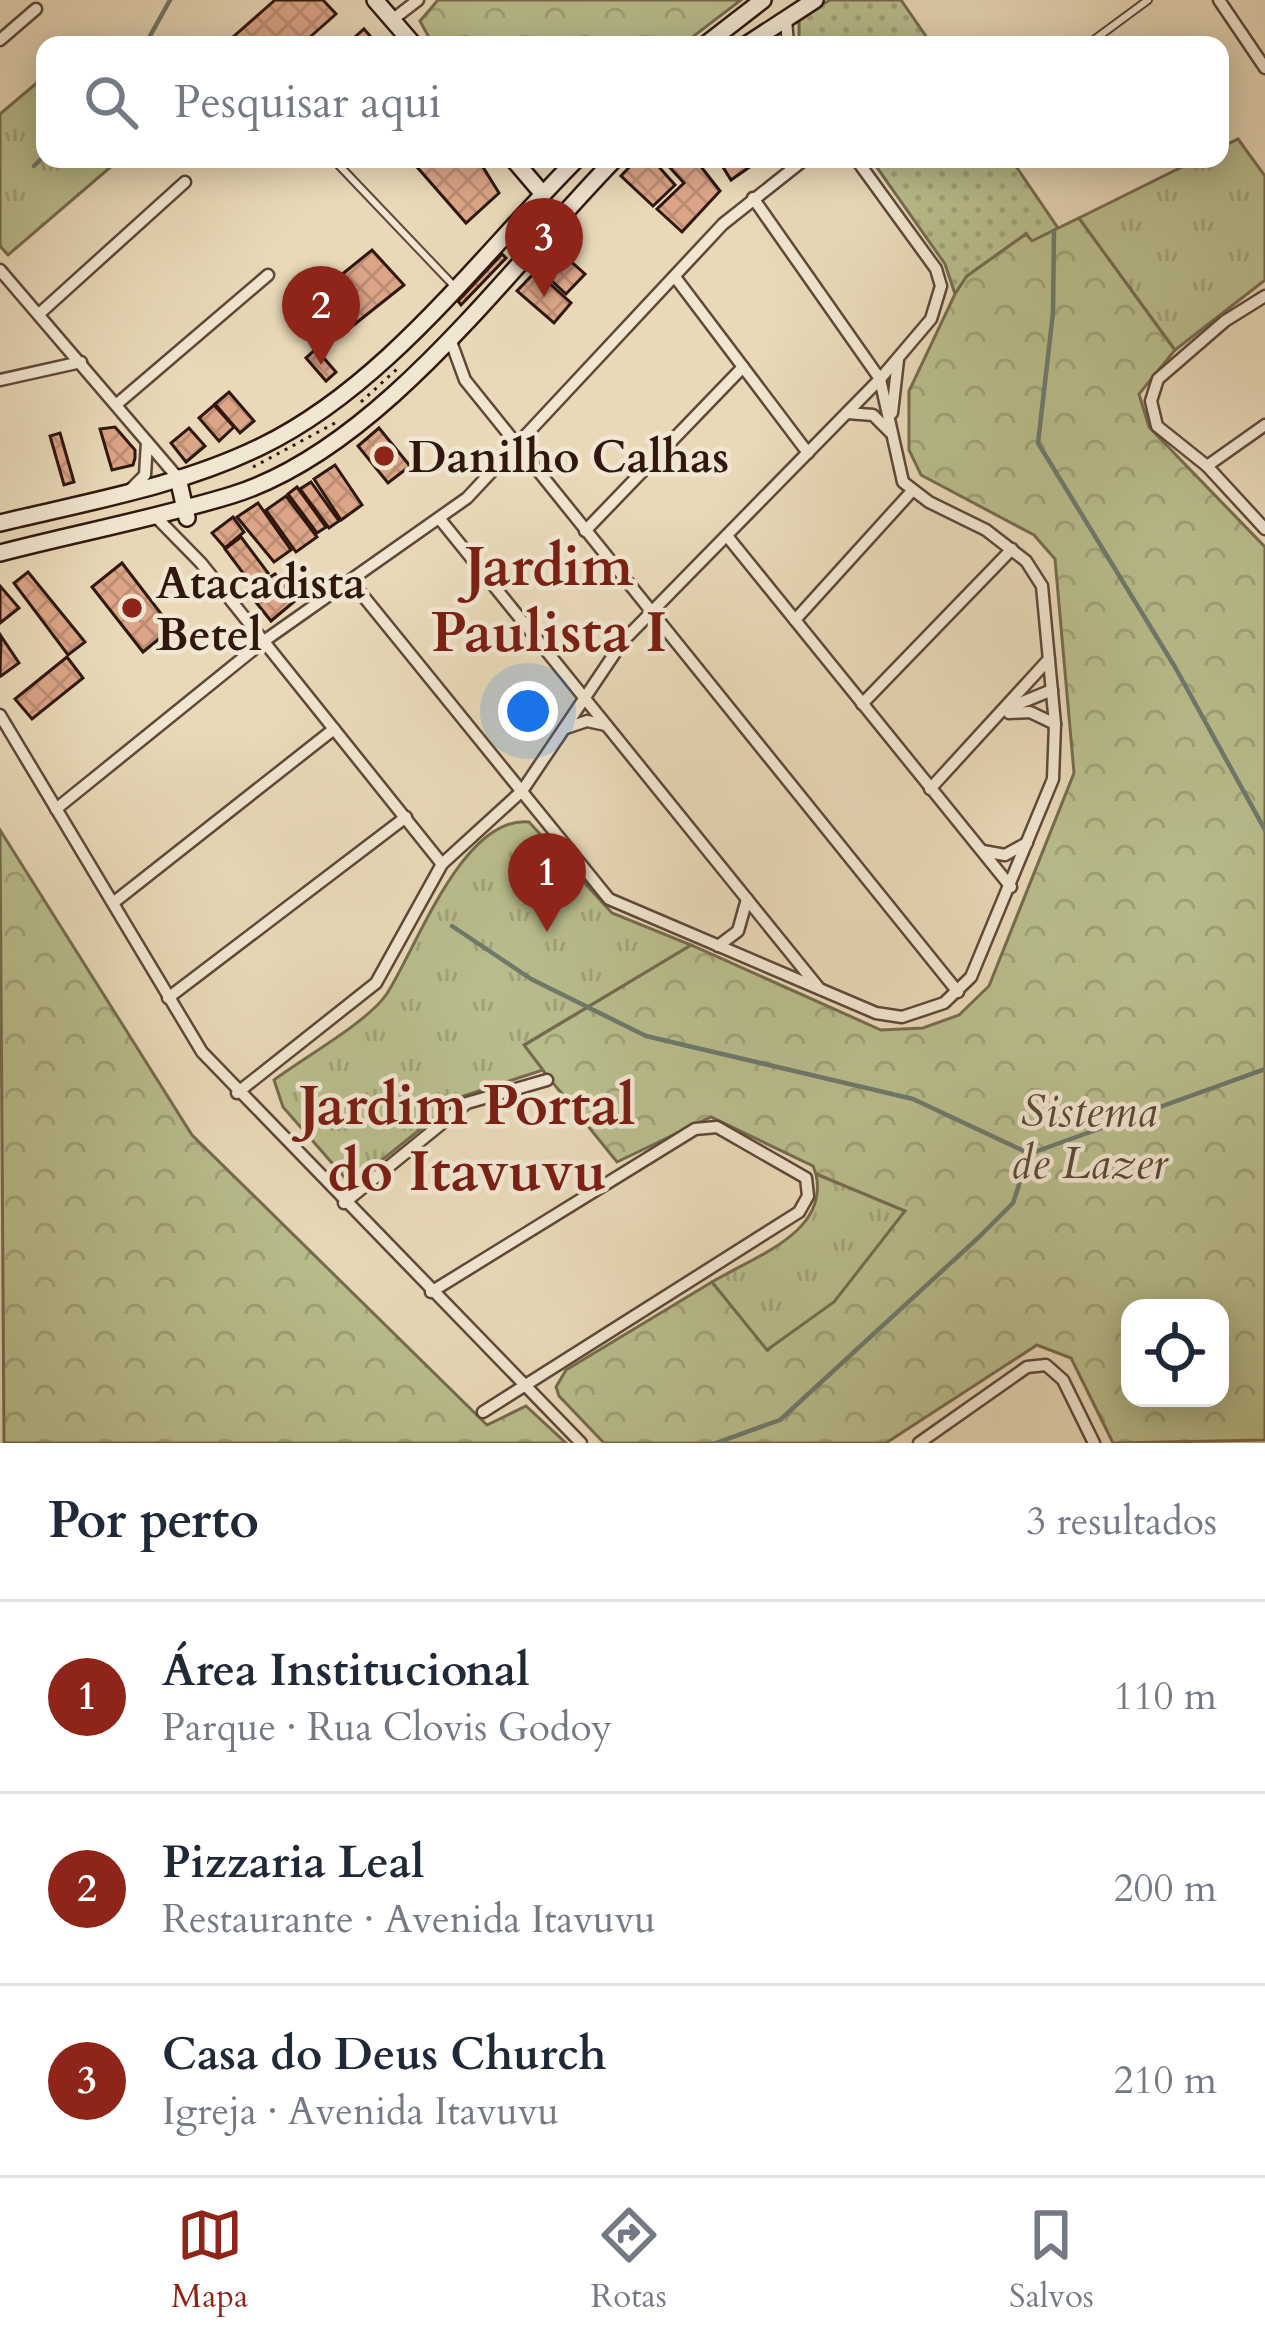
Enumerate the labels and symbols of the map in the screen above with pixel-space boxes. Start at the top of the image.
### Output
pin: 3 [505,198,583,297]
pin: 2 [282,266,360,365]
place label: Danilho Calhas [408,427,729,488]
marker: Danilho Calhas [371,443,397,469]
district label: Jardim Paulista I [431,529,667,672]
place label: Atacadista Betel [156,553,366,666]
marker: Atacadista Betel [119,595,145,621]
your location [498,681,558,741]
pin: 1 [508,833,586,932]
district label: Jardim Portal do Itavuvu [292,1068,635,1211]
park label: Sistema de Lazer [1010,1081,1169,1194]

